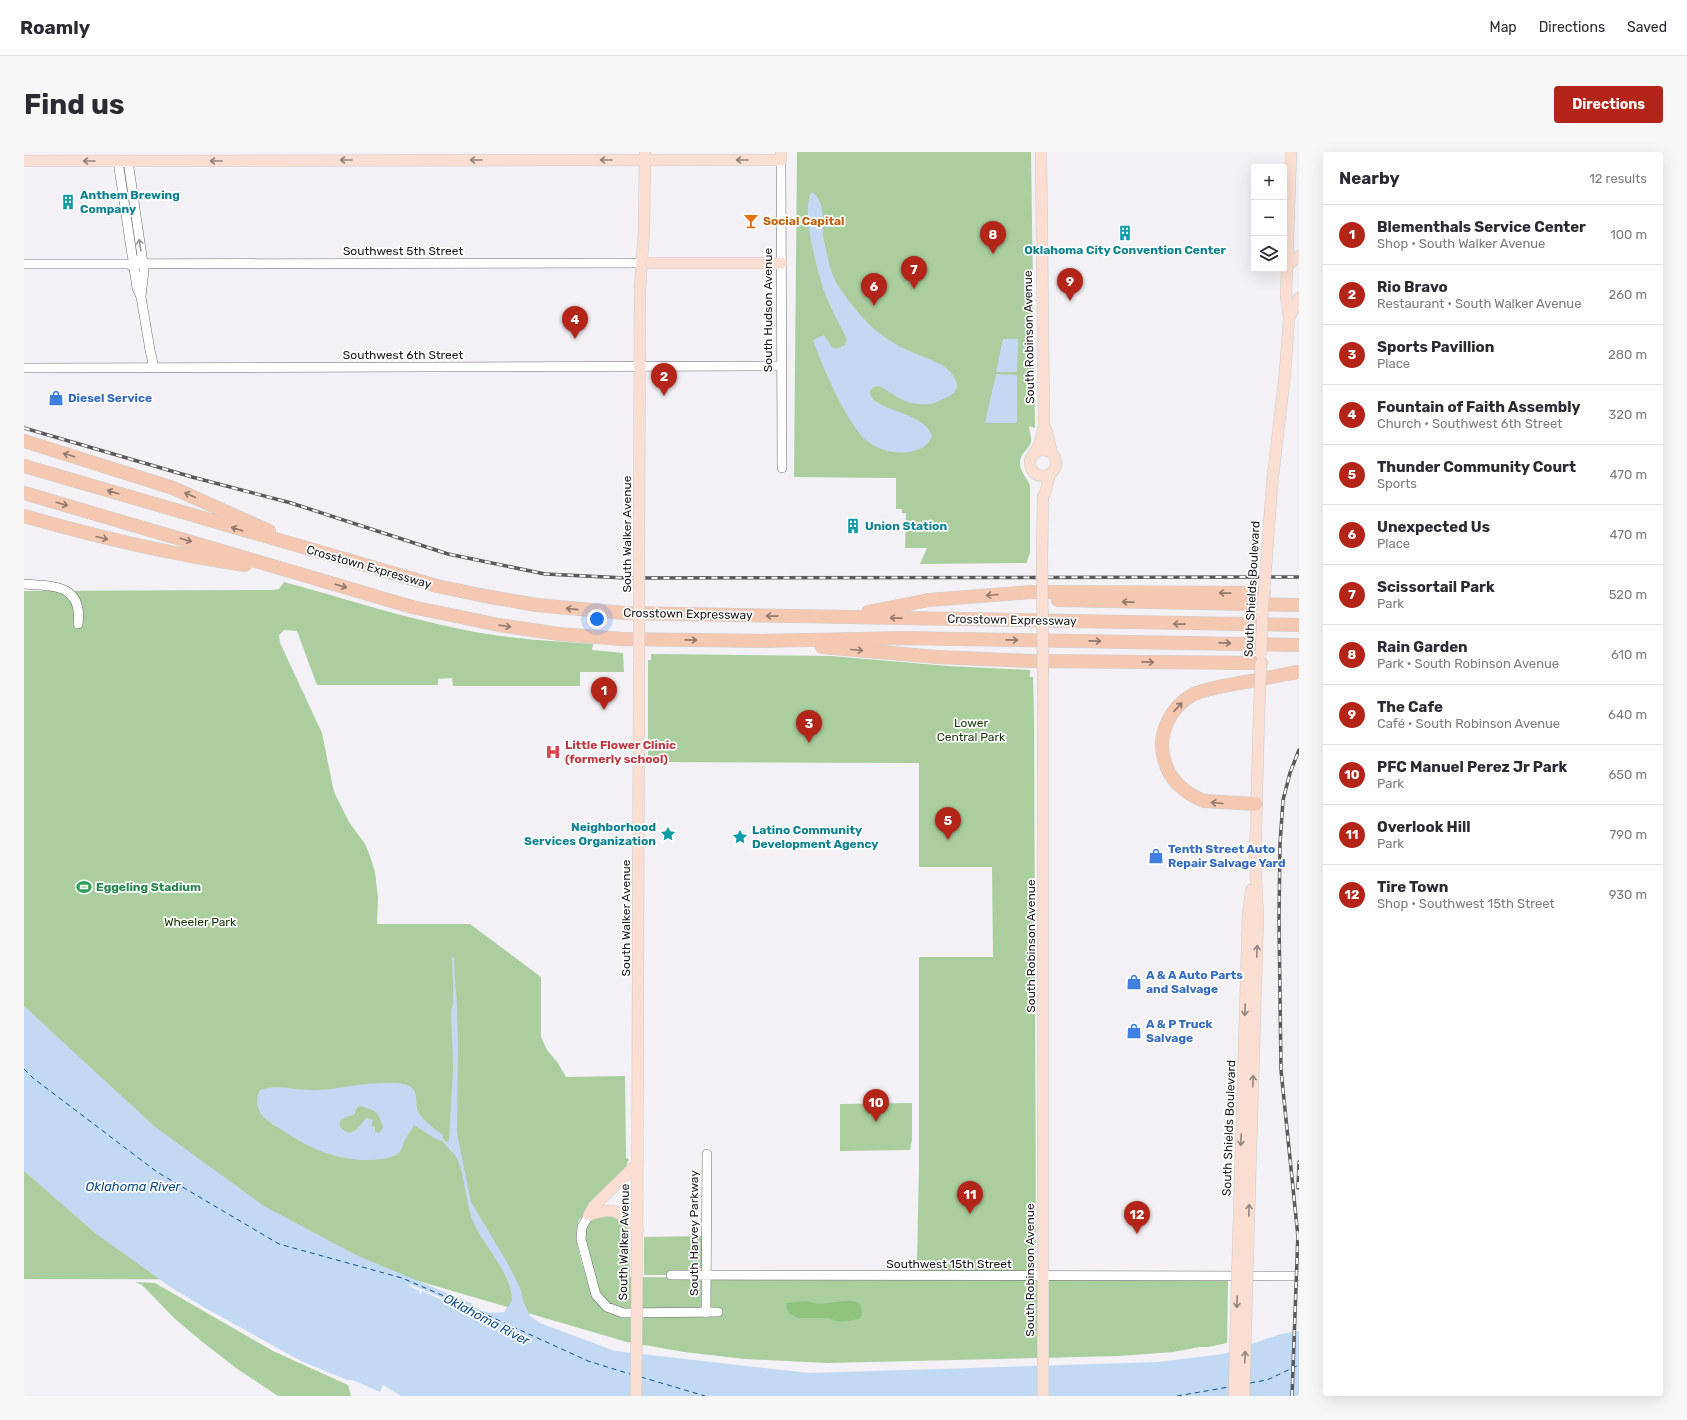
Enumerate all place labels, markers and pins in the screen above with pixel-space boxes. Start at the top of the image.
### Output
place label: Anthem Brewing Company [80,188,180,216]
building icon: Anthem Brewing Company [59,193,77,211]
bar icon: Social Capital [742,212,760,230]
place label: Social Capital [763,214,845,228]
pin: 8 [980,221,1006,254]
building icon: Oklahoma City Convention Center [1116,224,1134,242]
place label: Oklahoma City Convention Center [1024,243,1226,257]
pin: 7 [901,256,927,289]
pin: 9 [1057,268,1083,301]
pin: 6 [861,273,887,306]
pin: 4 [562,306,588,339]
pin: 2 [651,363,677,396]
shop icon: Diesel Service [47,389,65,407]
place label: Diesel Service [68,391,152,405]
building icon: Union Station [844,517,862,535]
place label: Union Station [865,519,947,533]
pin: 1 [591,677,617,710]
pin: 3 [796,710,822,743]
place label: Little Flower Clinic (formerly school) [565,738,676,766]
hospital icon: Little Flower Clinic (formerly school) [544,743,562,761]
pin: 5 [935,807,961,840]
place label: Neighborhood Services Organization [524,820,656,848]
place label: Latino Community Development Agency [752,823,878,851]
place icon: Neighborhood Services Organization [659,825,677,843]
place icon: Latino Community Development Agency [731,828,749,846]
place label: Tenth Street Auto Repair Salvage Yard [1168,842,1286,870]
shop icon: Tenth Street Auto Repair Salvage Yard [1147,847,1165,865]
sports icon: Eggeling Stadium [75,878,93,896]
place label: Eggeling Stadium [96,880,201,894]
place label: A & A Auto Parts and Salvage [1146,968,1243,996]
shop icon: A & A Auto Parts and Salvage [1125,973,1143,991]
place label: A & P Truck Salvage [1146,1017,1213,1045]
shop icon: A & P Truck Salvage [1125,1022,1143,1040]
pin: 10 [863,1089,889,1122]
pin: 11 [957,1181,983,1214]
pin: 12 [1124,1201,1150,1234]

